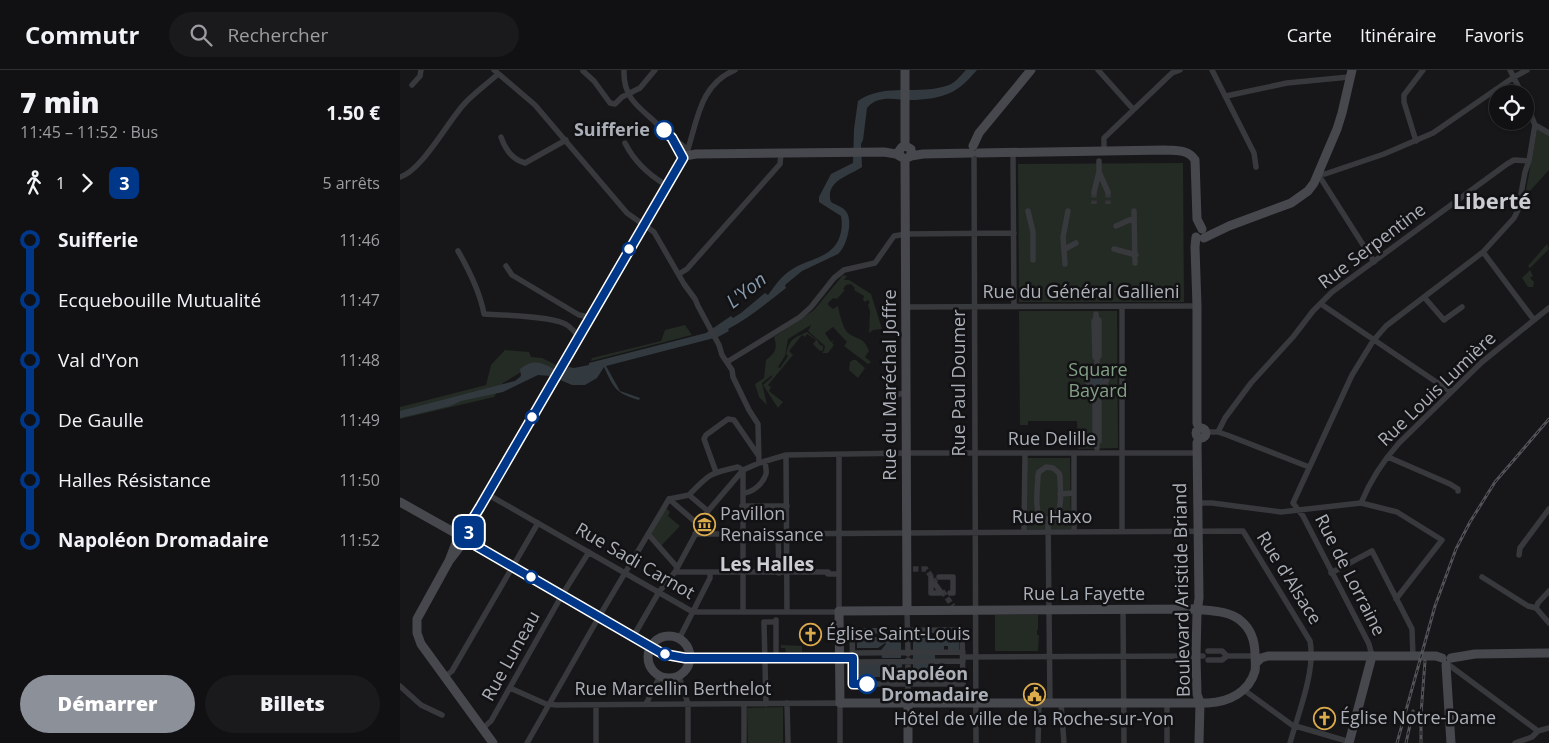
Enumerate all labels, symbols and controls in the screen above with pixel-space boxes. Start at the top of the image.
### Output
search box [169,12,519,57]
text: Commutr [25,18,139,51]
icon: search [187,21,215,49]
text: Rechercher [227,22,328,48]
text: Carte [1287,23,1332,47]
text: Itinéraire [1360,23,1436,47]
text: Favoris [1464,23,1524,47]
text: 7 min [20,83,100,121]
map controls [1489,85,1534,130]
button: locate [1489,85,1534,130]
text: 1.50 € [326,100,380,126]
place label: Suifferie [574,117,650,141]
marker: Suifferie [654,120,674,140]
text: 11:45 – 11:52 · Bus [20,121,158,143]
icon: walk [20,169,48,197]
icon: forward [73,169,101,197]
text: 3 [119,171,129,195]
text: 1 [56,172,65,194]
text: 5 arrêts [322,172,380,194]
district label: Liberté [1453,185,1531,215]
street label: Rue Serpentine [1313,197,1430,293]
text: Suifferie [58,227,138,253]
text: 11:46 [339,229,380,251]
unlabelled marker [622,242,636,256]
water label: L'Yon [720,266,772,314]
street label: Rue du Général Gallieni [983,279,1180,303]
text: Ecquebouille Mutualité [58,287,261,313]
text: 11:47 [339,289,380,311]
street label: Rue du Maréchal Joffre [877,289,901,481]
street label: Rue Paul Doumer [946,309,970,457]
street label: Rue Louis Lumière [1372,326,1500,451]
text: Val d'Yon [58,347,139,373]
text: 11:48 [339,349,380,371]
park label: Square Bayard [1068,357,1128,402]
text: De Gaulle [58,407,144,433]
text: 11:49 [339,409,380,431]
unlabelled marker [525,410,539,424]
street label: Rue Delille [1008,426,1096,450]
text: Halles Résistance [58,467,211,493]
text: 11:50 [339,469,380,491]
street label: Boulevard Aristide Briand [1167,483,1195,697]
place label: Pavillon Renaissance [720,501,824,546]
street label: Rue Haxo [1012,504,1092,528]
street label: Rue de Lorraine [1310,510,1392,639]
museum icon: Pavillon Renaissance [692,512,716,536]
line badge: 3 [453,516,485,548]
street label: Rue Sadi Carnot [571,516,700,604]
text: 3 [464,520,474,544]
text: Napoléon Dromadaire [58,527,269,553]
street label: Rue d'Alsace [1252,527,1328,628]
text: 11:52 [339,529,380,551]
district label: Les Halles [720,551,814,577]
unlabelled marker [524,570,538,584]
street label: Rue La Fayette [1023,581,1145,605]
street label: Rue Luneau [475,606,545,705]
place label: Église Saint-Louis [826,621,970,645]
church icon: Église Saint-Louis [798,622,822,646]
unlabelled marker [658,647,672,661]
place label: Napoléon Dromadaire [881,661,989,706]
marker: Napoléon Dromadaire [857,674,877,694]
button: Démarrer [20,675,195,733]
button: Billets [205,675,380,733]
street label: Rue Marcellin Berthelot [575,676,772,700]
public building icon: Hôtel de ville de la Roche-sur-Yon [1022,682,1046,706]
place label: Église Notre-Dame [1340,705,1496,729]
place label: Hôtel de ville de la Roche-sur-Yon [894,706,1174,730]
church icon: Église Notre-Dame [1312,706,1336,730]

